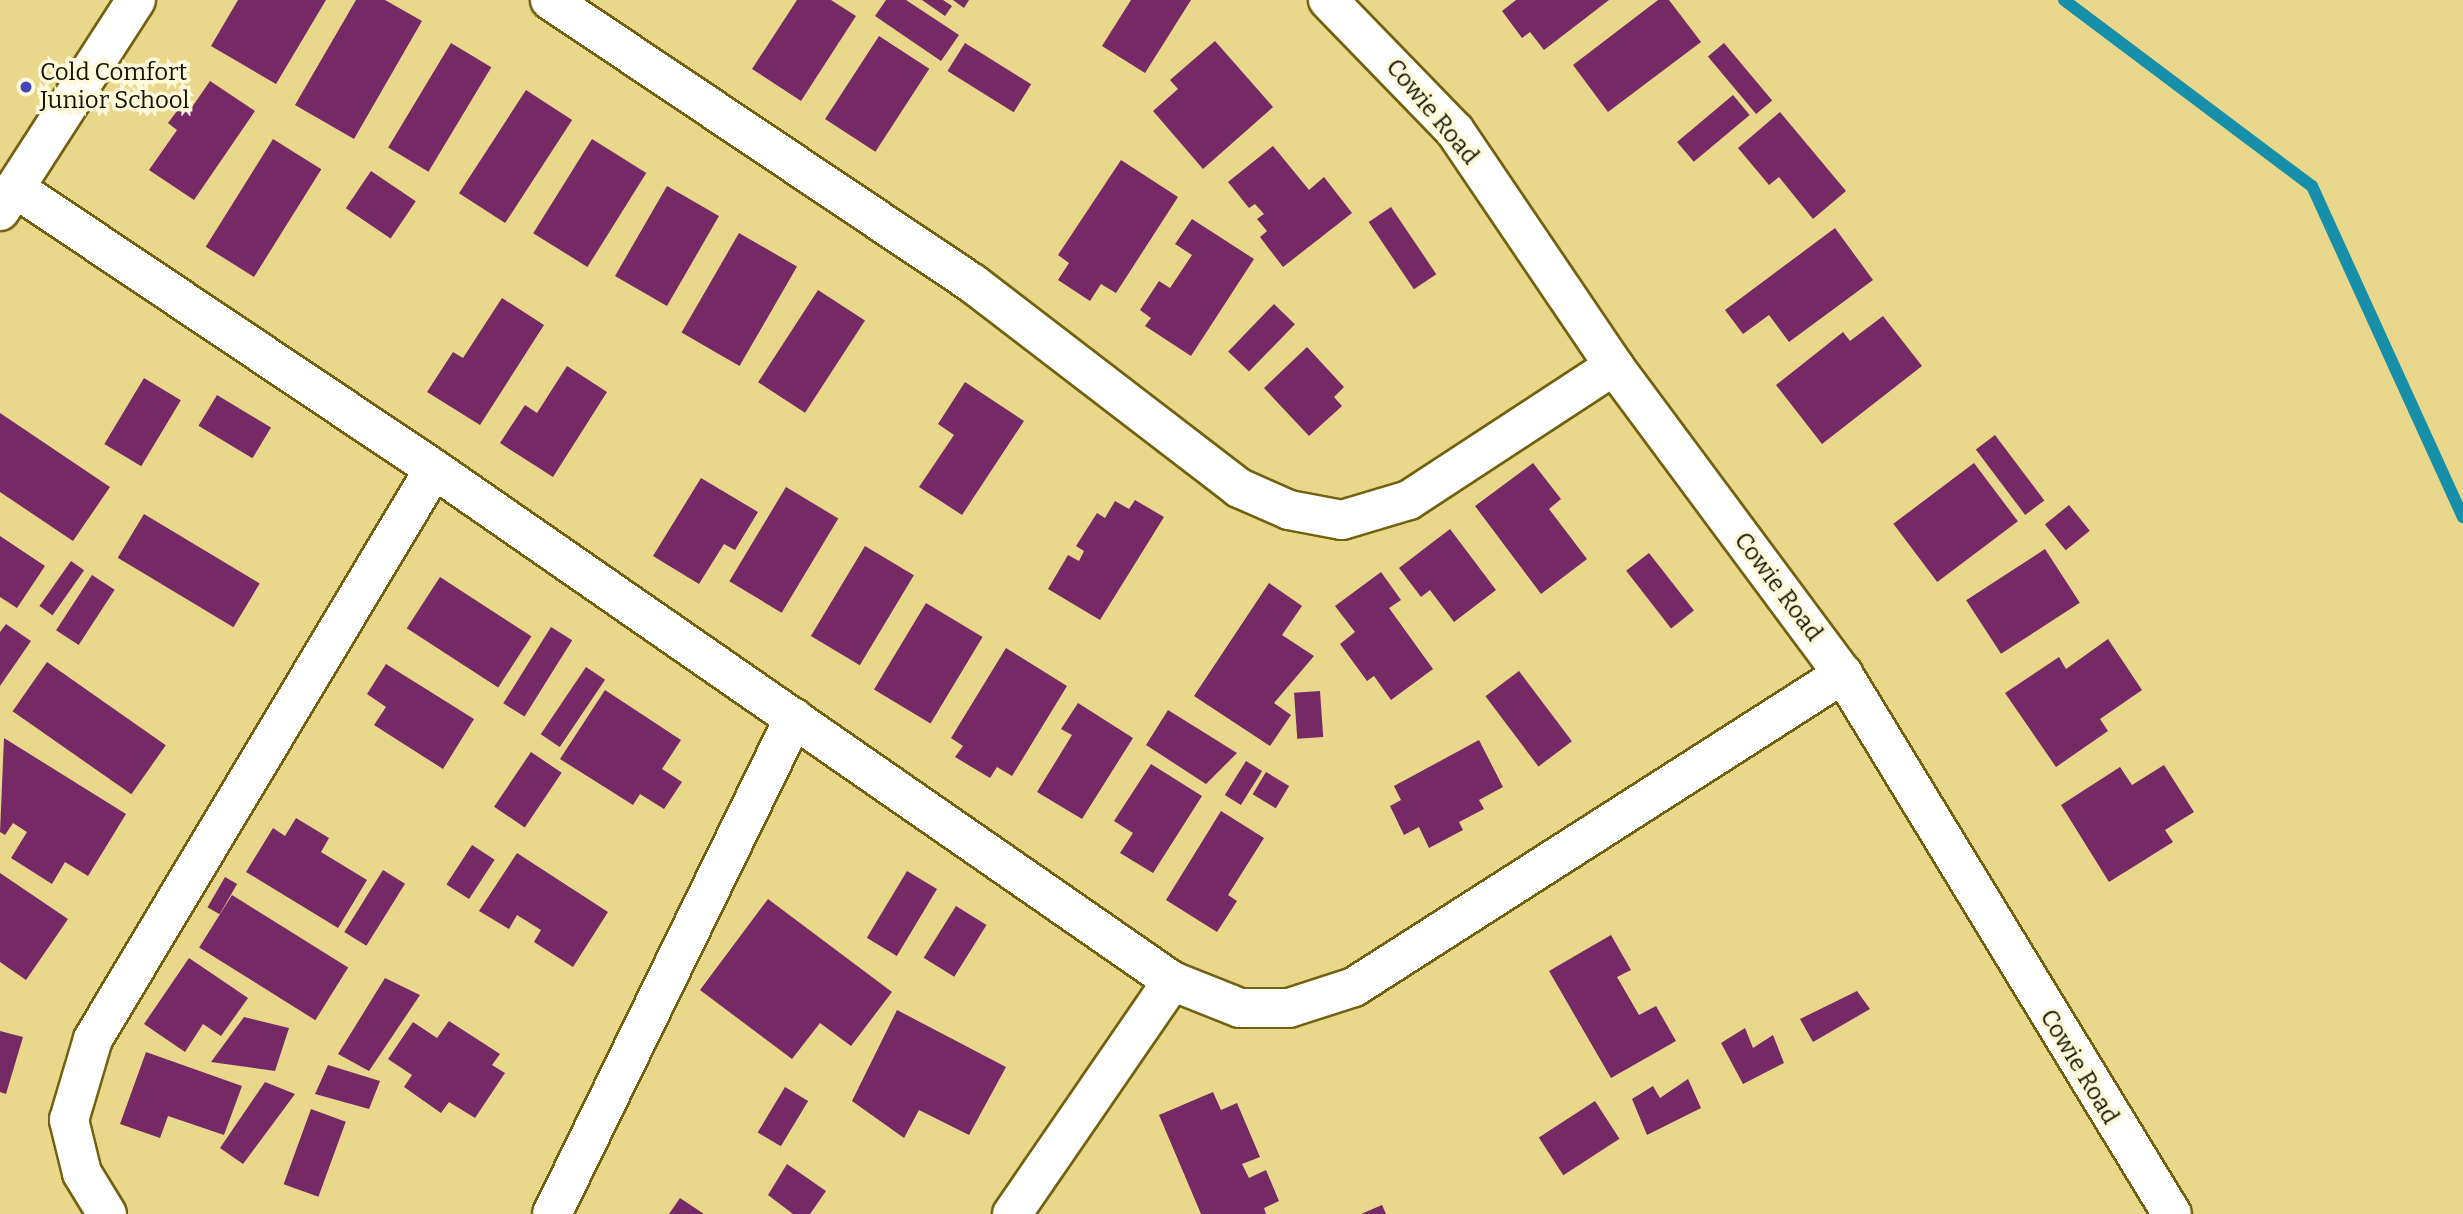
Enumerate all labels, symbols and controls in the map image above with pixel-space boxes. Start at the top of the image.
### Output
street label: Cowie Road [1380,53,1484,171]
place label: Cold Comfort Junior School [40,59,189,115]
marker: Cold Comfort Junior School [18,79,34,95]
street label: Cowie Road [1728,527,1828,647]
street label: Cowie Road [2034,1004,2124,1130]

